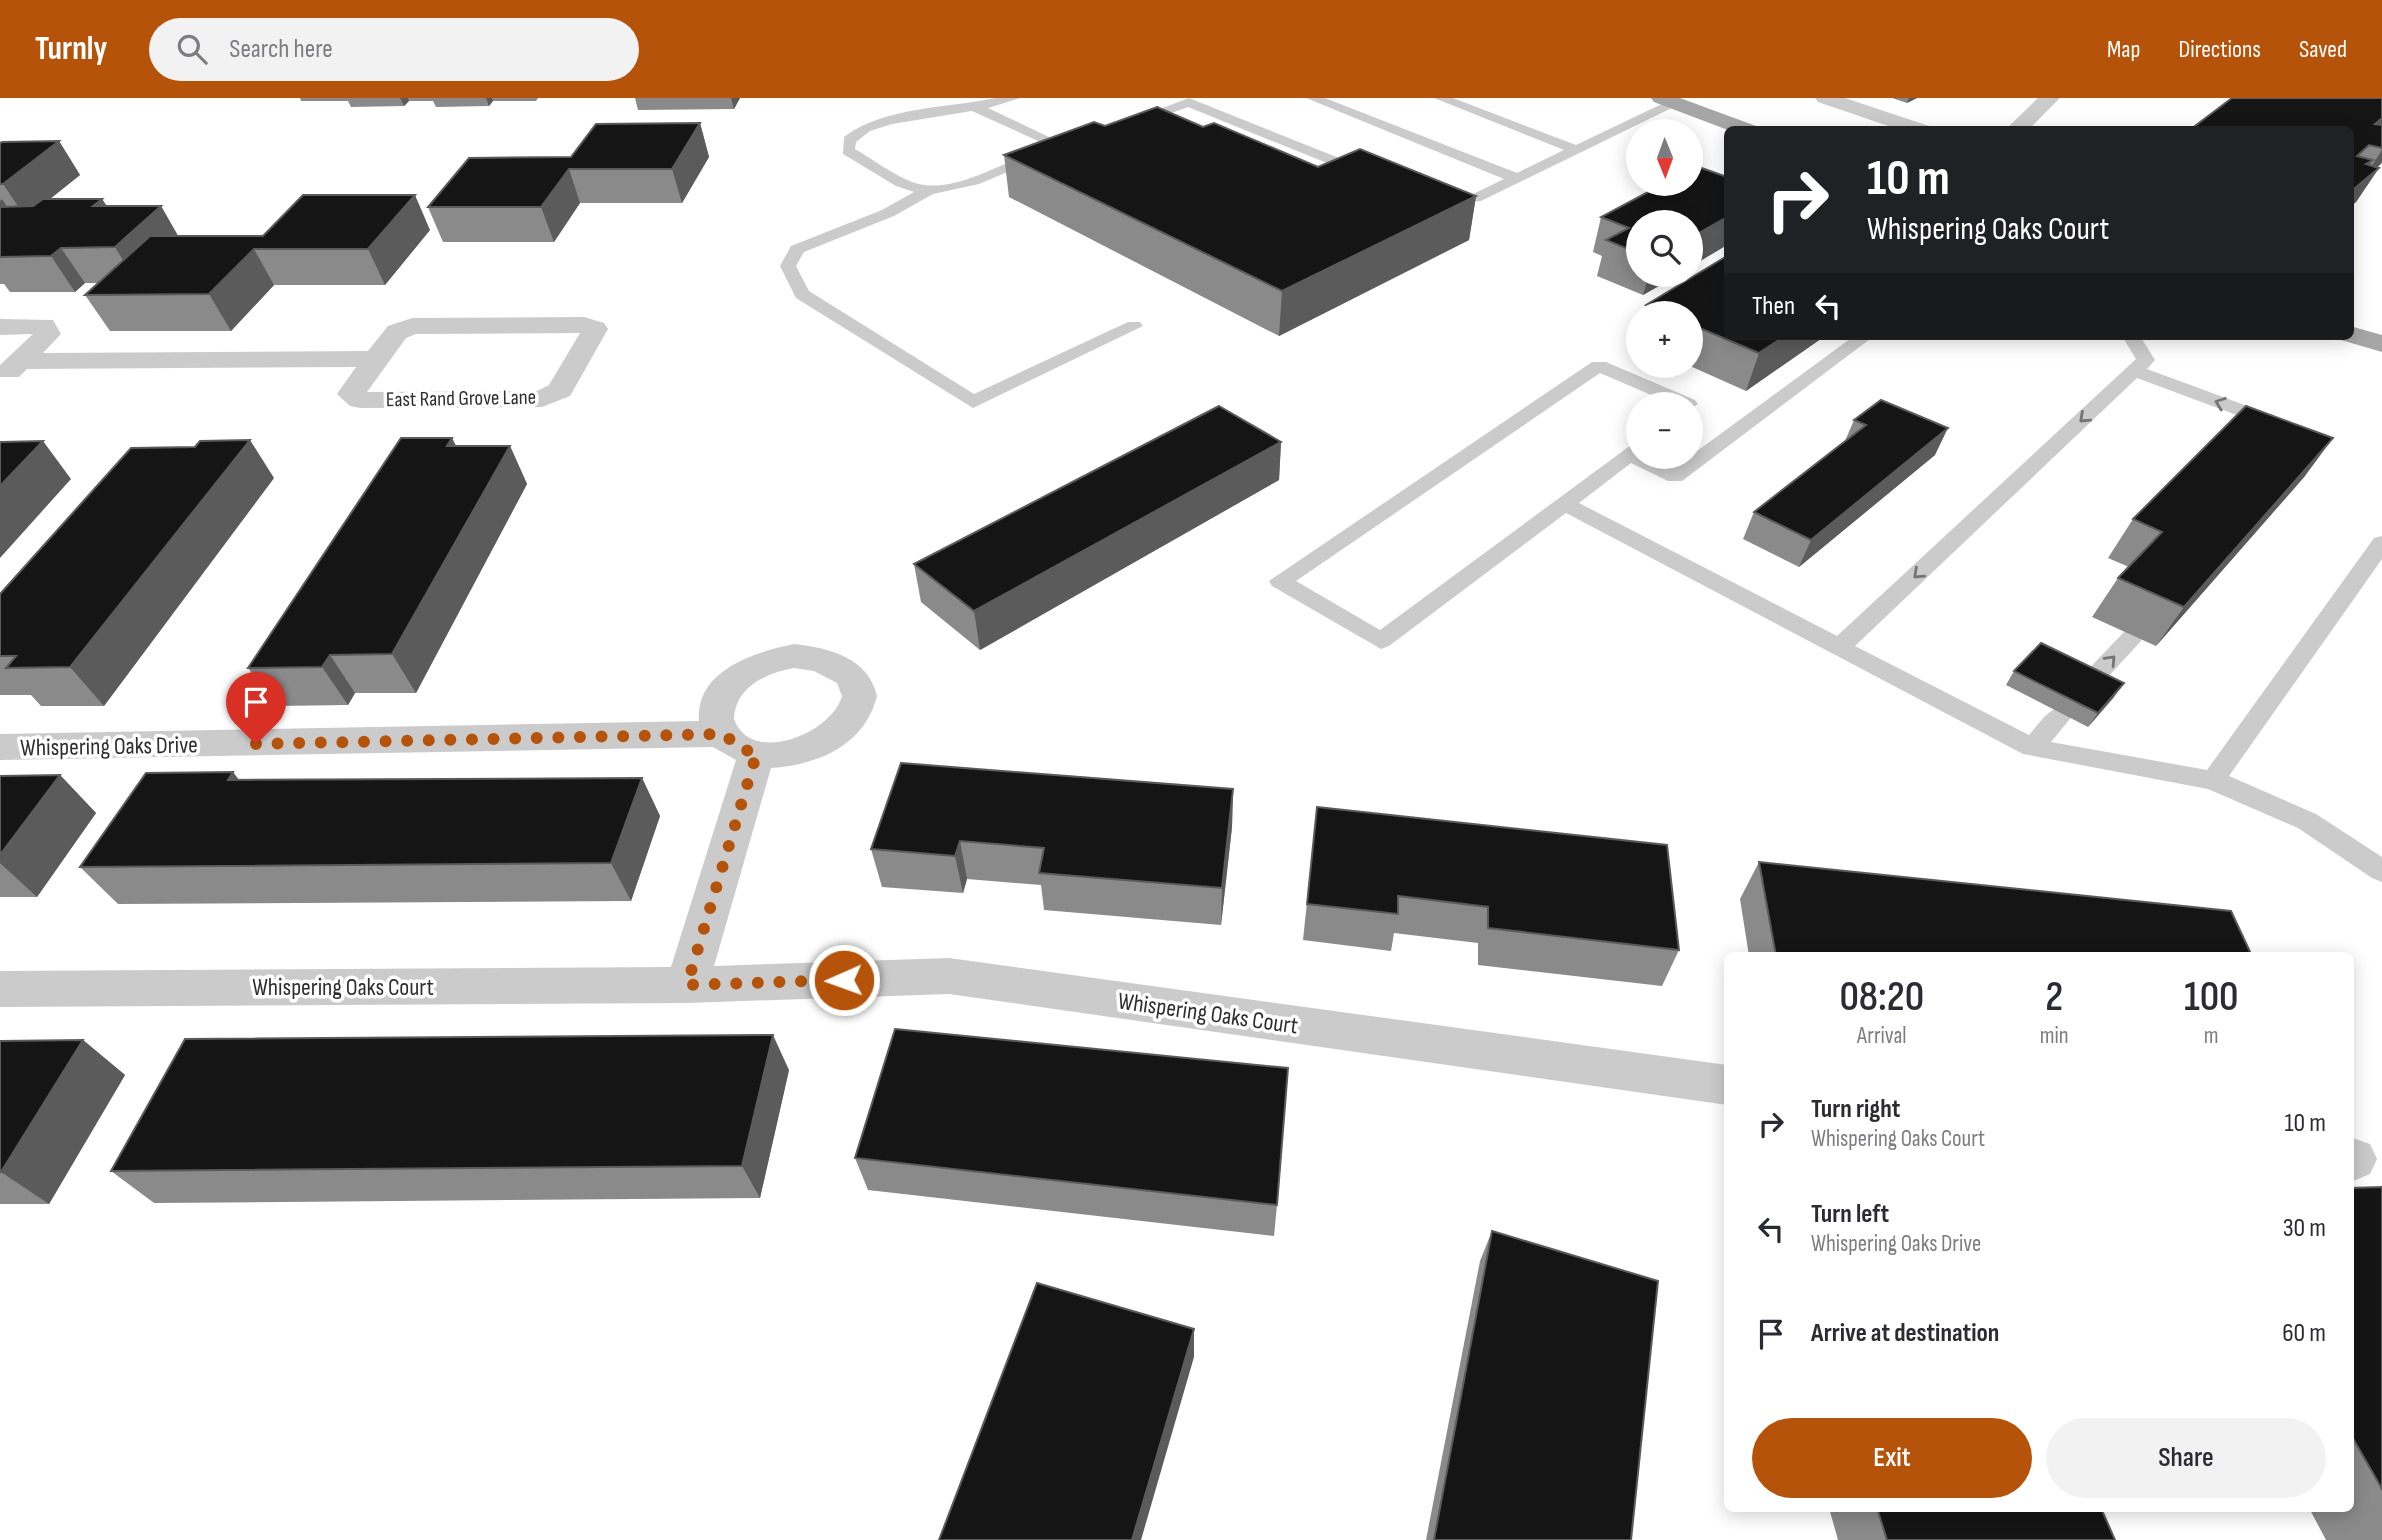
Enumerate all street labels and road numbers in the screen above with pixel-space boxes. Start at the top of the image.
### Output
street label: East Rand Grove Lane [386,385,536,412]
street label: Whispering Oaks Drive [20,730,198,763]
street label: Whispering Oaks Court [252,973,434,1002]
street label: Whispering Oaks Court [1116,986,1300,1040]

